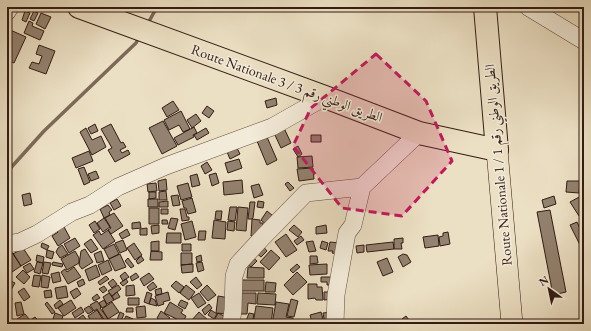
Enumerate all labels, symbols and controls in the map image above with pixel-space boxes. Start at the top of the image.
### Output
street label: Route Nationale 3 / الطريق الوطني رقم 3 [187,40,385,131]
street label: Route Nationale 1 / الطريق الوطني رقم 1 [480,63,521,267]
north arrow [529,269,569,309]
text: N [536,272,551,289]

